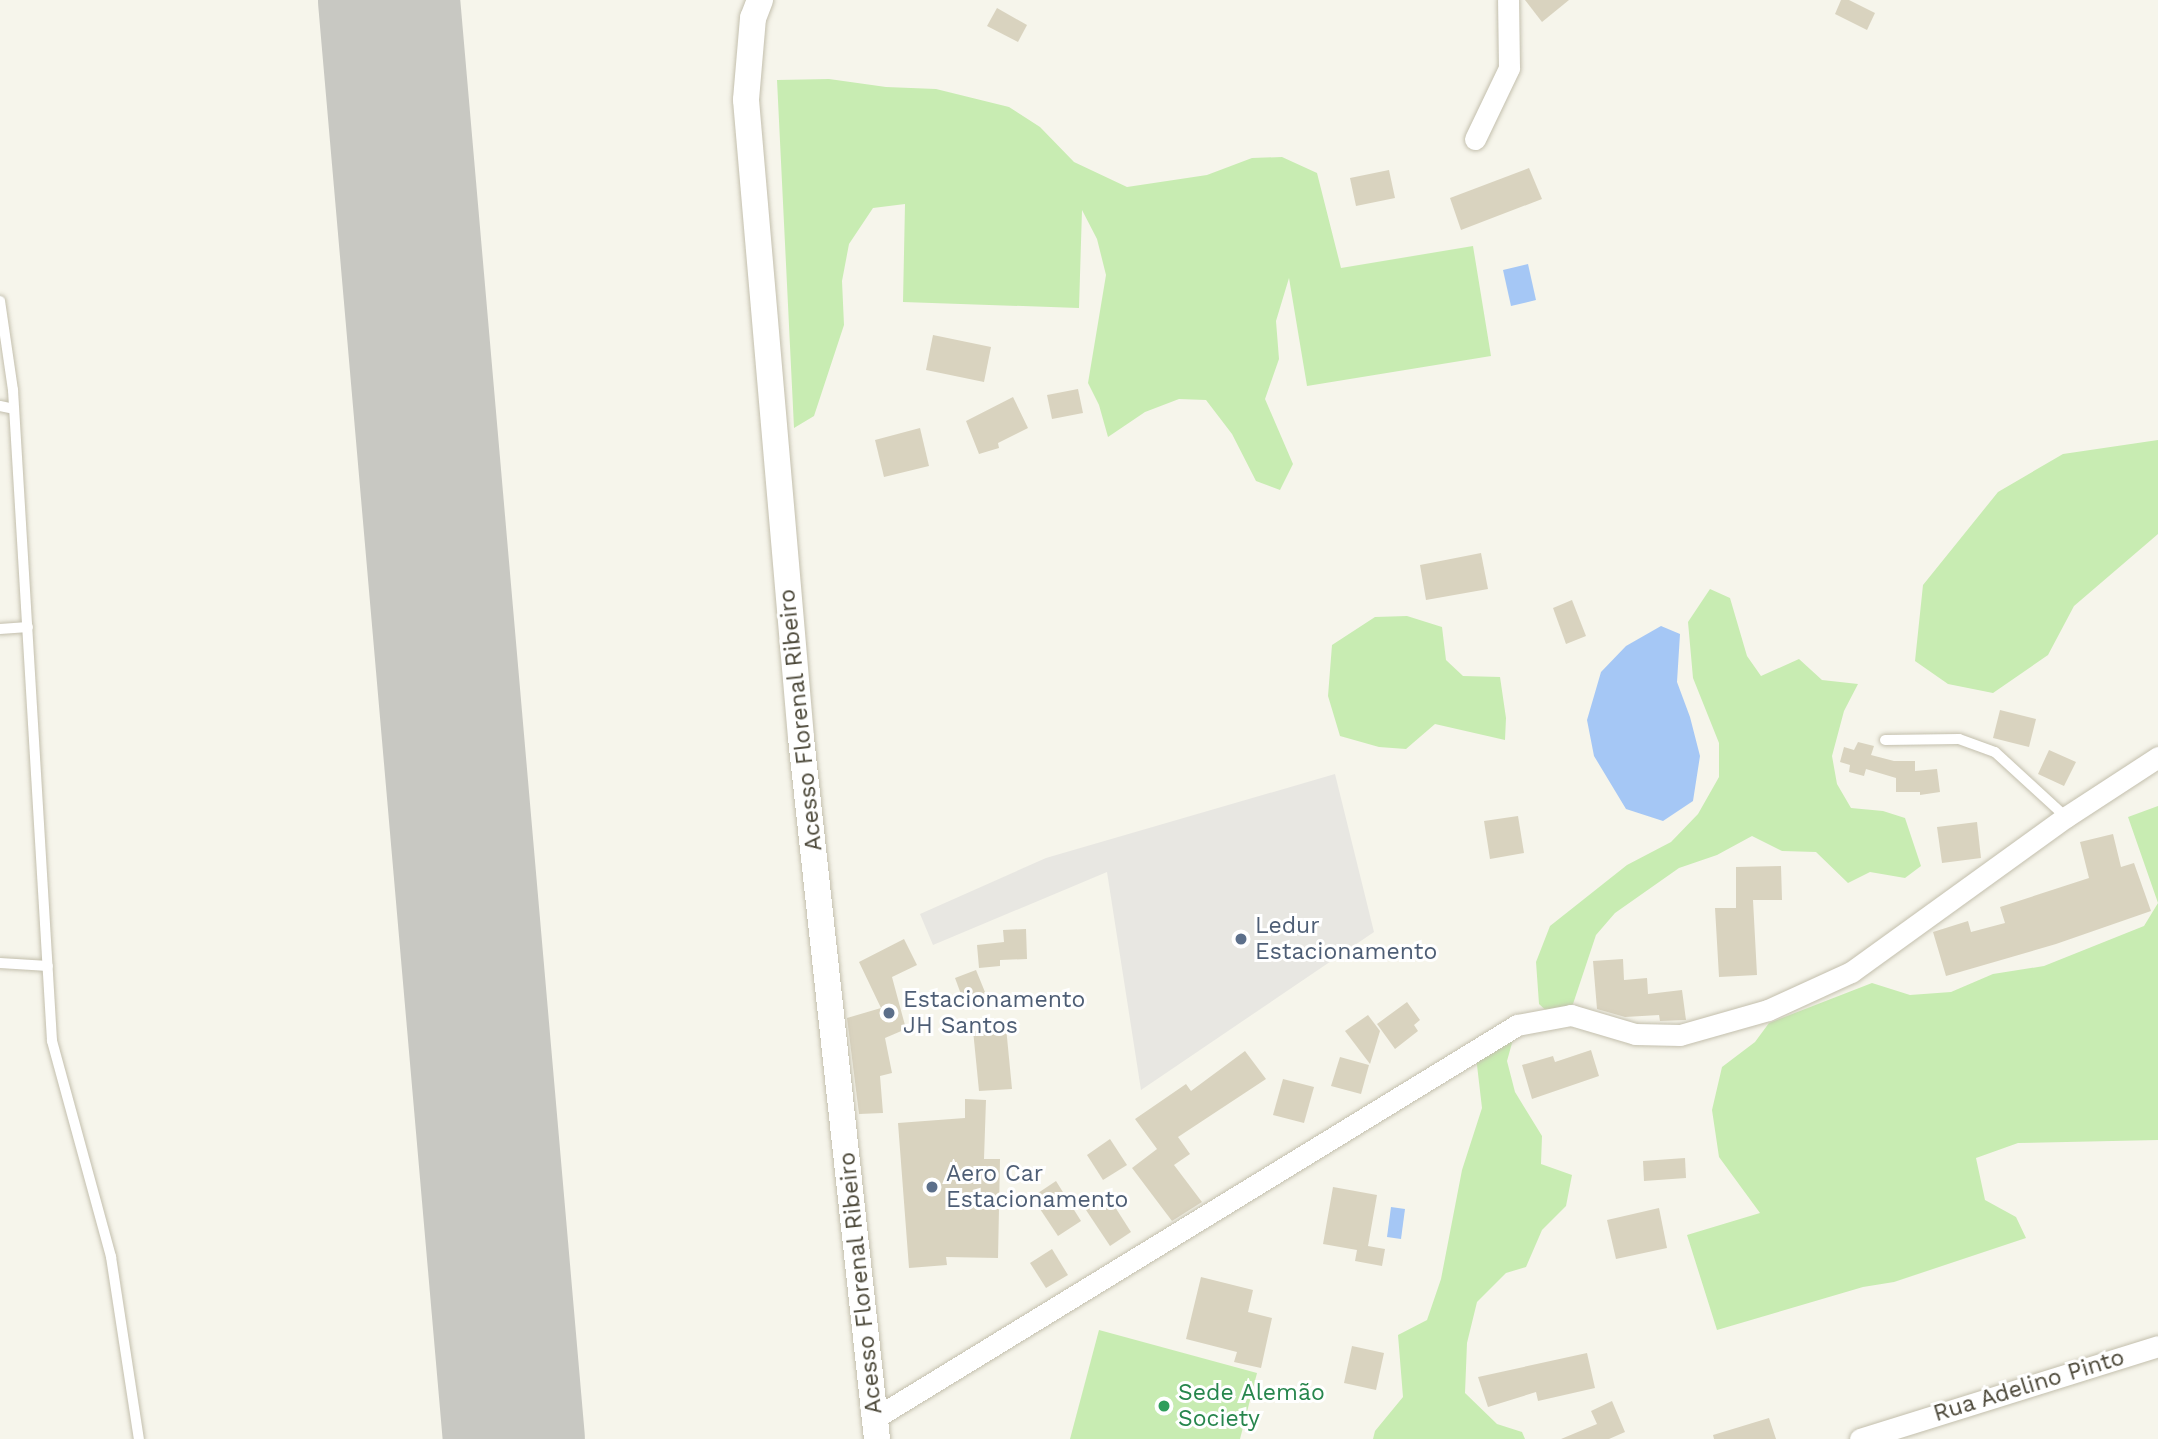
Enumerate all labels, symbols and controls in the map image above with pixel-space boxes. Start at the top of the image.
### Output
street label: Acesso Florenal Ribeiro [773,587,829,853]
place label: Ledur Estacionamento [1255,912,1437,966]
marker: Ledur Estacionamento [1233,931,1249,947]
place label: Estacionamento JH Santos [903,986,1085,1040]
marker: Estacionamento JH Santos [881,1005,897,1021]
street label: Acesso Florenal Ribeiro [833,1150,889,1416]
place label: Aero Car Estacionamento [946,1160,1128,1214]
marker: Aero Car Estacionamento [924,1179,940,1195]
street label: Rua Adelino Pinto [1930,1344,2128,1428]
place label: Sede Alemão Society [1178,1379,1326,1433]
marker: Sede Alemão Society [1156,1398,1172,1414]

